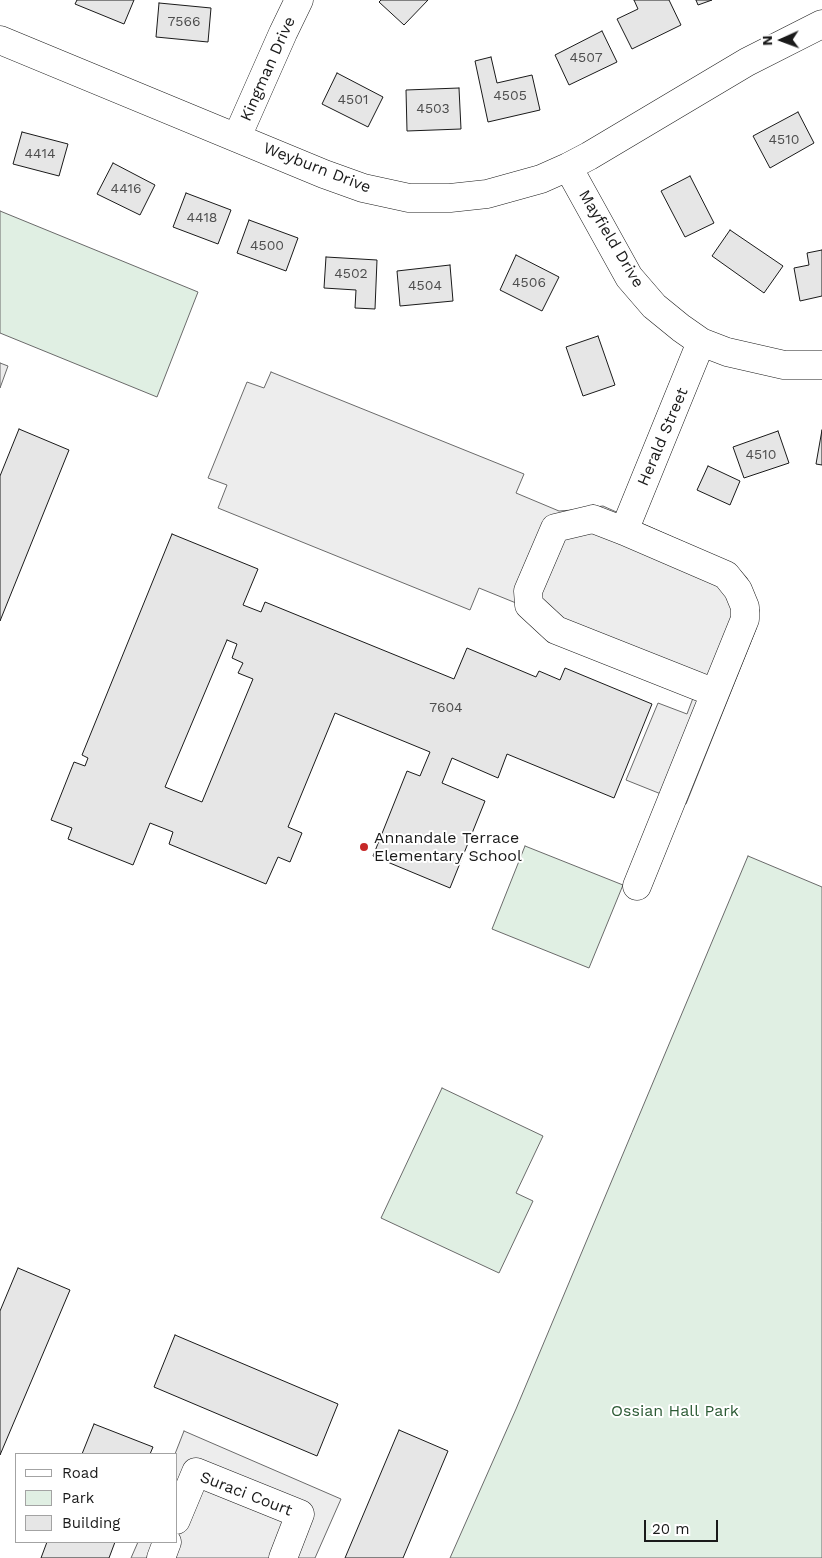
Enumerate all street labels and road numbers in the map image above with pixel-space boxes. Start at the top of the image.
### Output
street label: Kingman Drive [236,14,300,124]
street label: Weyburn Drive [261,139,373,197]
street label: Mayfield Drive [574,187,648,291]
street label: Herald Street [634,385,692,489]
street label: Suraci Court [197,1468,295,1520]

